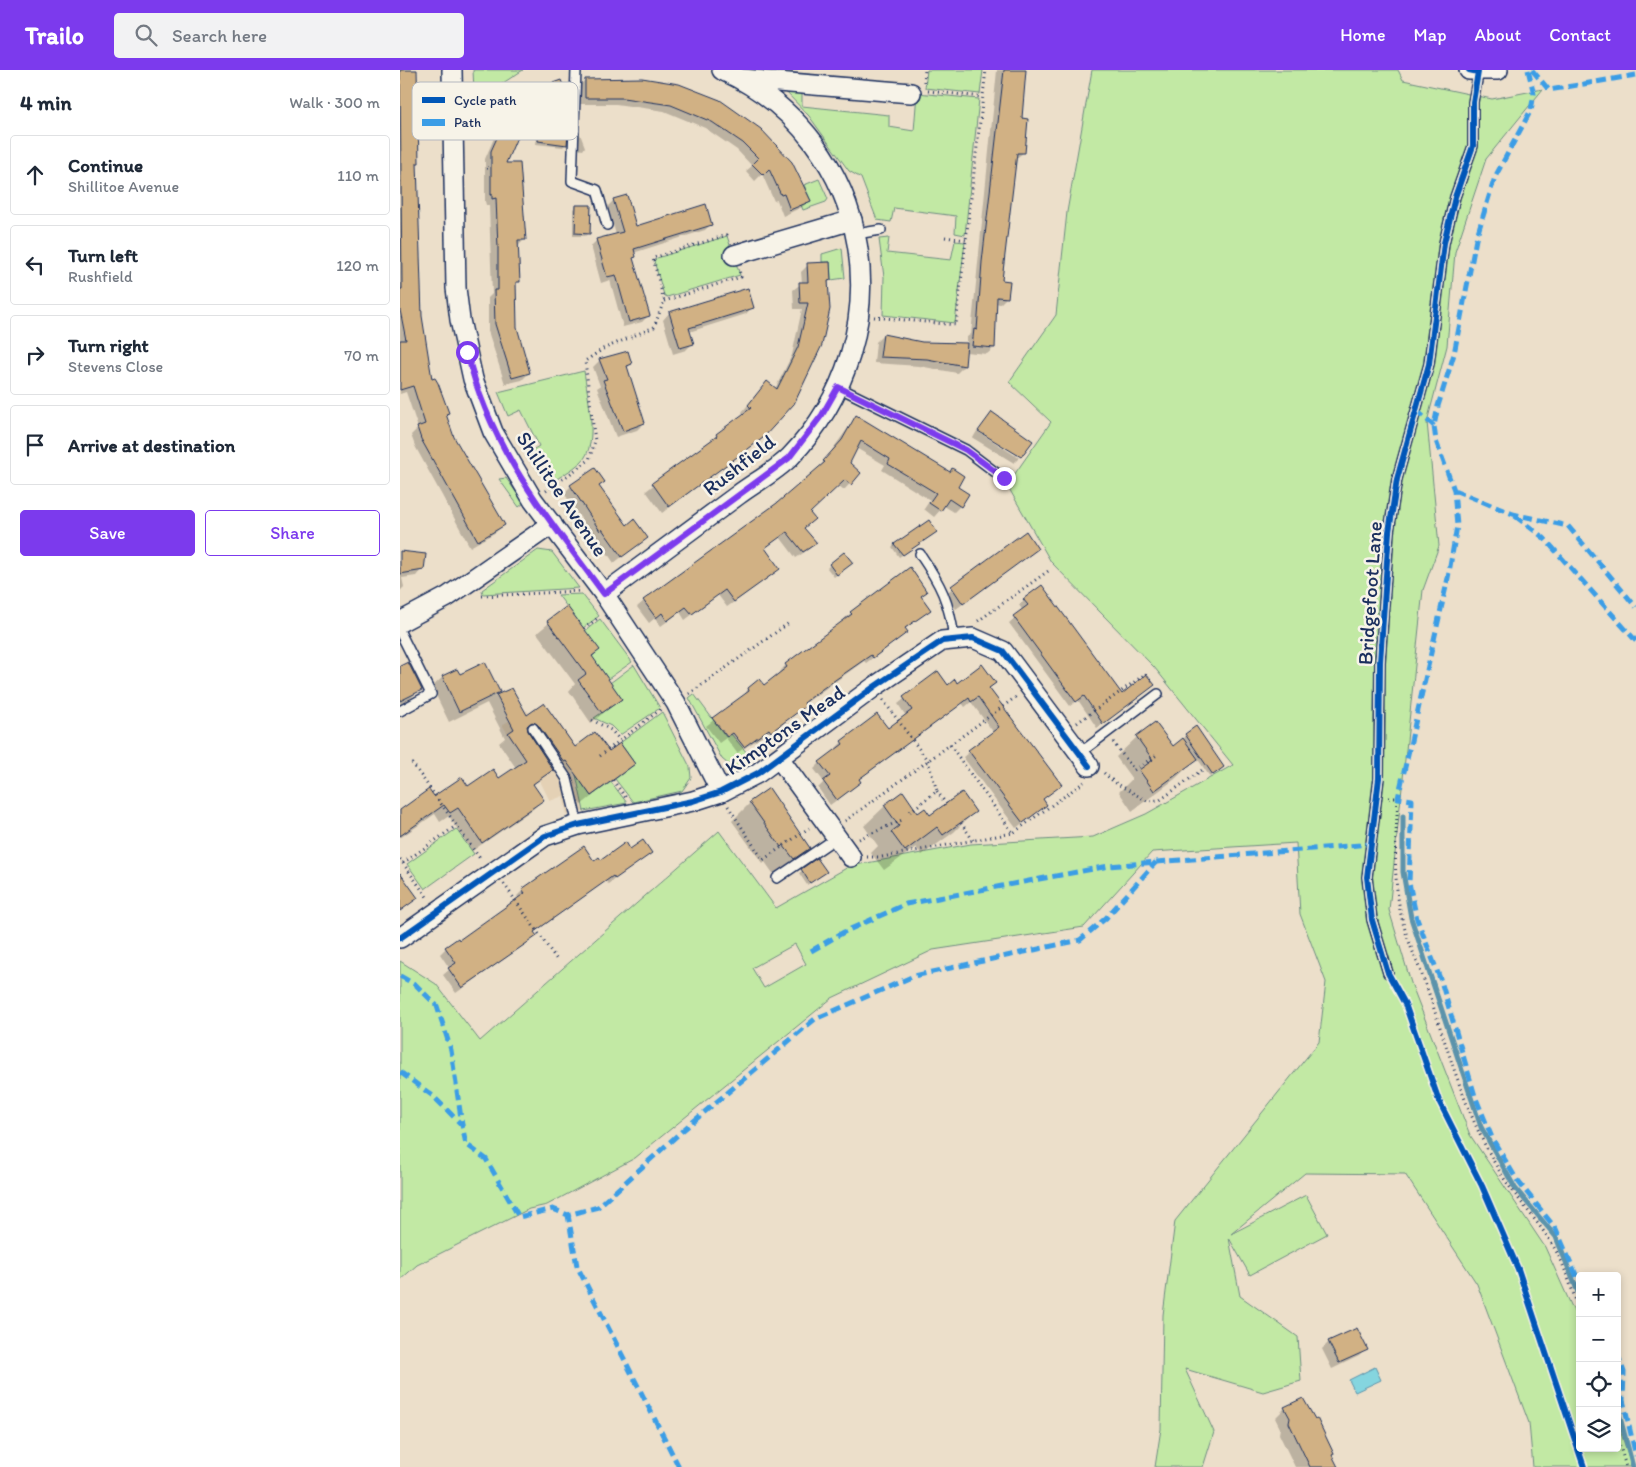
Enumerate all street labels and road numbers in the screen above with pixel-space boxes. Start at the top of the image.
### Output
street label: Shillitoe Avenue [511,426,614,561]
street label: Rushfield [697,428,780,501]
street label: Bridgefoot Lane [1352,520,1387,666]
street label: Kimptons Mead [720,679,850,780]

